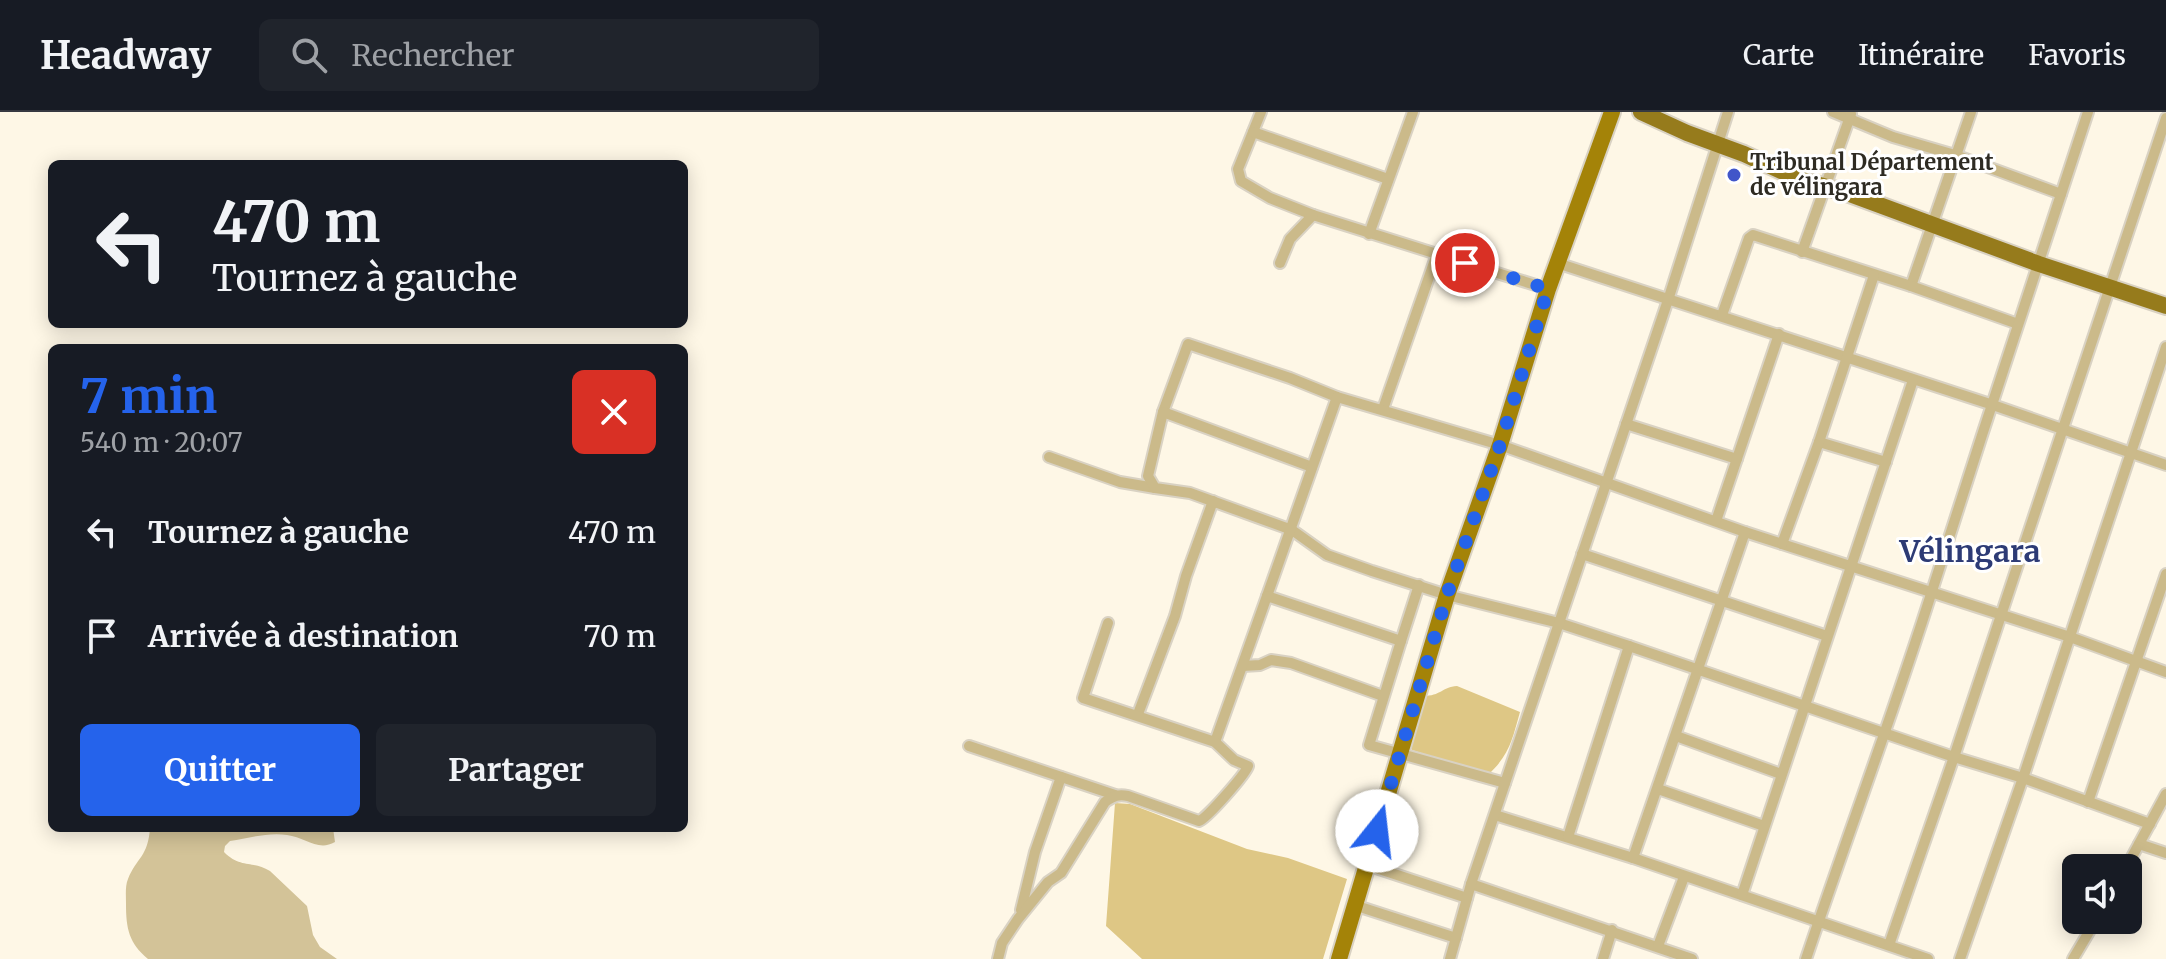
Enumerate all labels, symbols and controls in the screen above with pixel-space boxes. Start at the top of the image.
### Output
search box [259,19,819,91]
text: Headway [40,32,211,79]
icon: search [287,33,331,77]
text: Rechercher [351,36,515,74]
text: Carte [1743,37,1814,73]
text: Itinéraire [1858,37,1984,73]
text: Favoris [2028,37,2126,73]
place label: Tribunal Département de vélingara [1750,148,1994,201]
marker: Tribunal Département de vélingara [1725,166,1743,184]
text: 470 m [212,187,380,257]
icon: left [80,192,184,296]
pin [1431,229,1499,297]
icon: arrive [1443,241,1487,285]
text: Tournez à gauche [212,256,517,301]
text: 7 min [80,366,217,426]
button: close [572,370,656,454]
text: 540 m · 20:07 [80,426,243,459]
icon: left [80,510,124,554]
text: Tournez à gauche [148,513,409,551]
text: 470 m [568,513,656,551]
district label: Vélingara [1899,532,2041,570]
icon: arrive [80,614,124,658]
text: Arrivée à destination [148,617,458,655]
text: 70 m [583,617,656,655]
button: Quitter [80,724,360,816]
button: Partager [376,724,656,816]
position arrow [1335,789,1419,873]
map controls [2062,854,2142,934]
button: sound [2062,854,2142,934]

